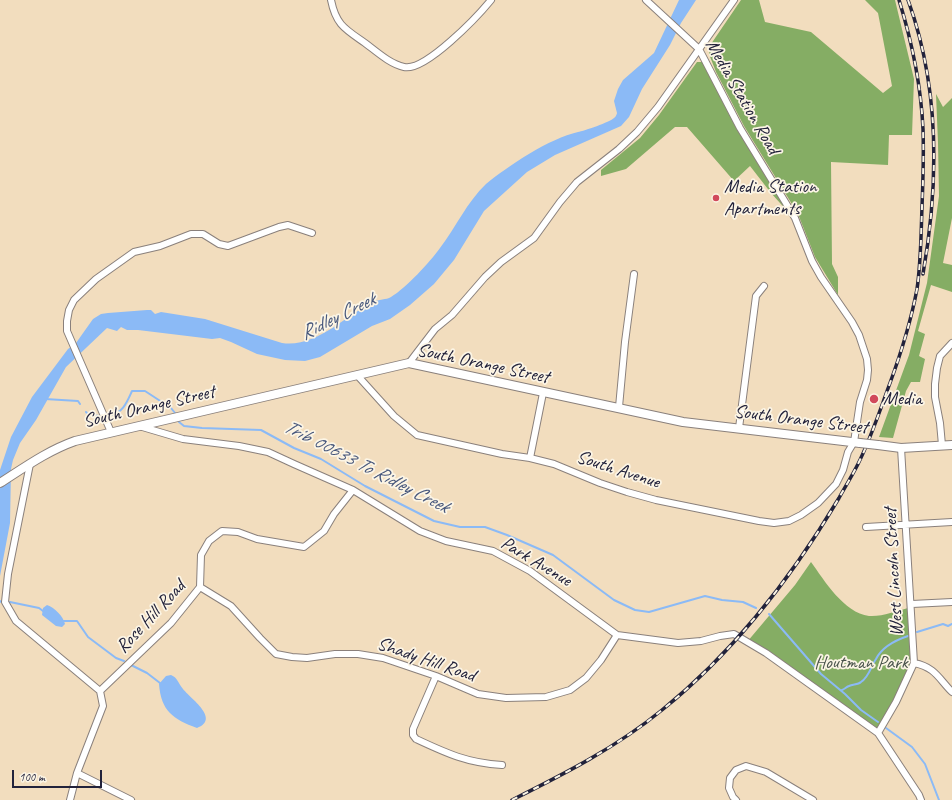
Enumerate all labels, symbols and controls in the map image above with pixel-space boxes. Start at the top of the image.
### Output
street label: Media Station Road [700,35,784,159]
place label: Media Station Apartments [724,176,817,220]
marker: Media Station Apartments [711,193,721,203]
water label: Ridley Creek [297,288,379,346]
street label: South Orange Street [415,339,551,389]
street label: South Orange Street [81,381,217,433]
place label: Media [883,388,922,410]
marker: Media [868,393,880,405]
street label: South Orange Street [733,401,869,439]
water label: Trib 00633 To Ridley Creek [279,415,453,519]
street label: South Avenue [574,446,662,494]
street label: West Lincoln Street [879,507,909,637]
street label: Park Avenue [497,532,575,592]
street label: Rose Hill Road [112,576,190,658]
street label: Shady Hill Road [374,633,478,687]
park label: Houtman Park [814,652,908,674]
scale bar [14,762,104,788]
text: 100 m [19,769,45,785]

